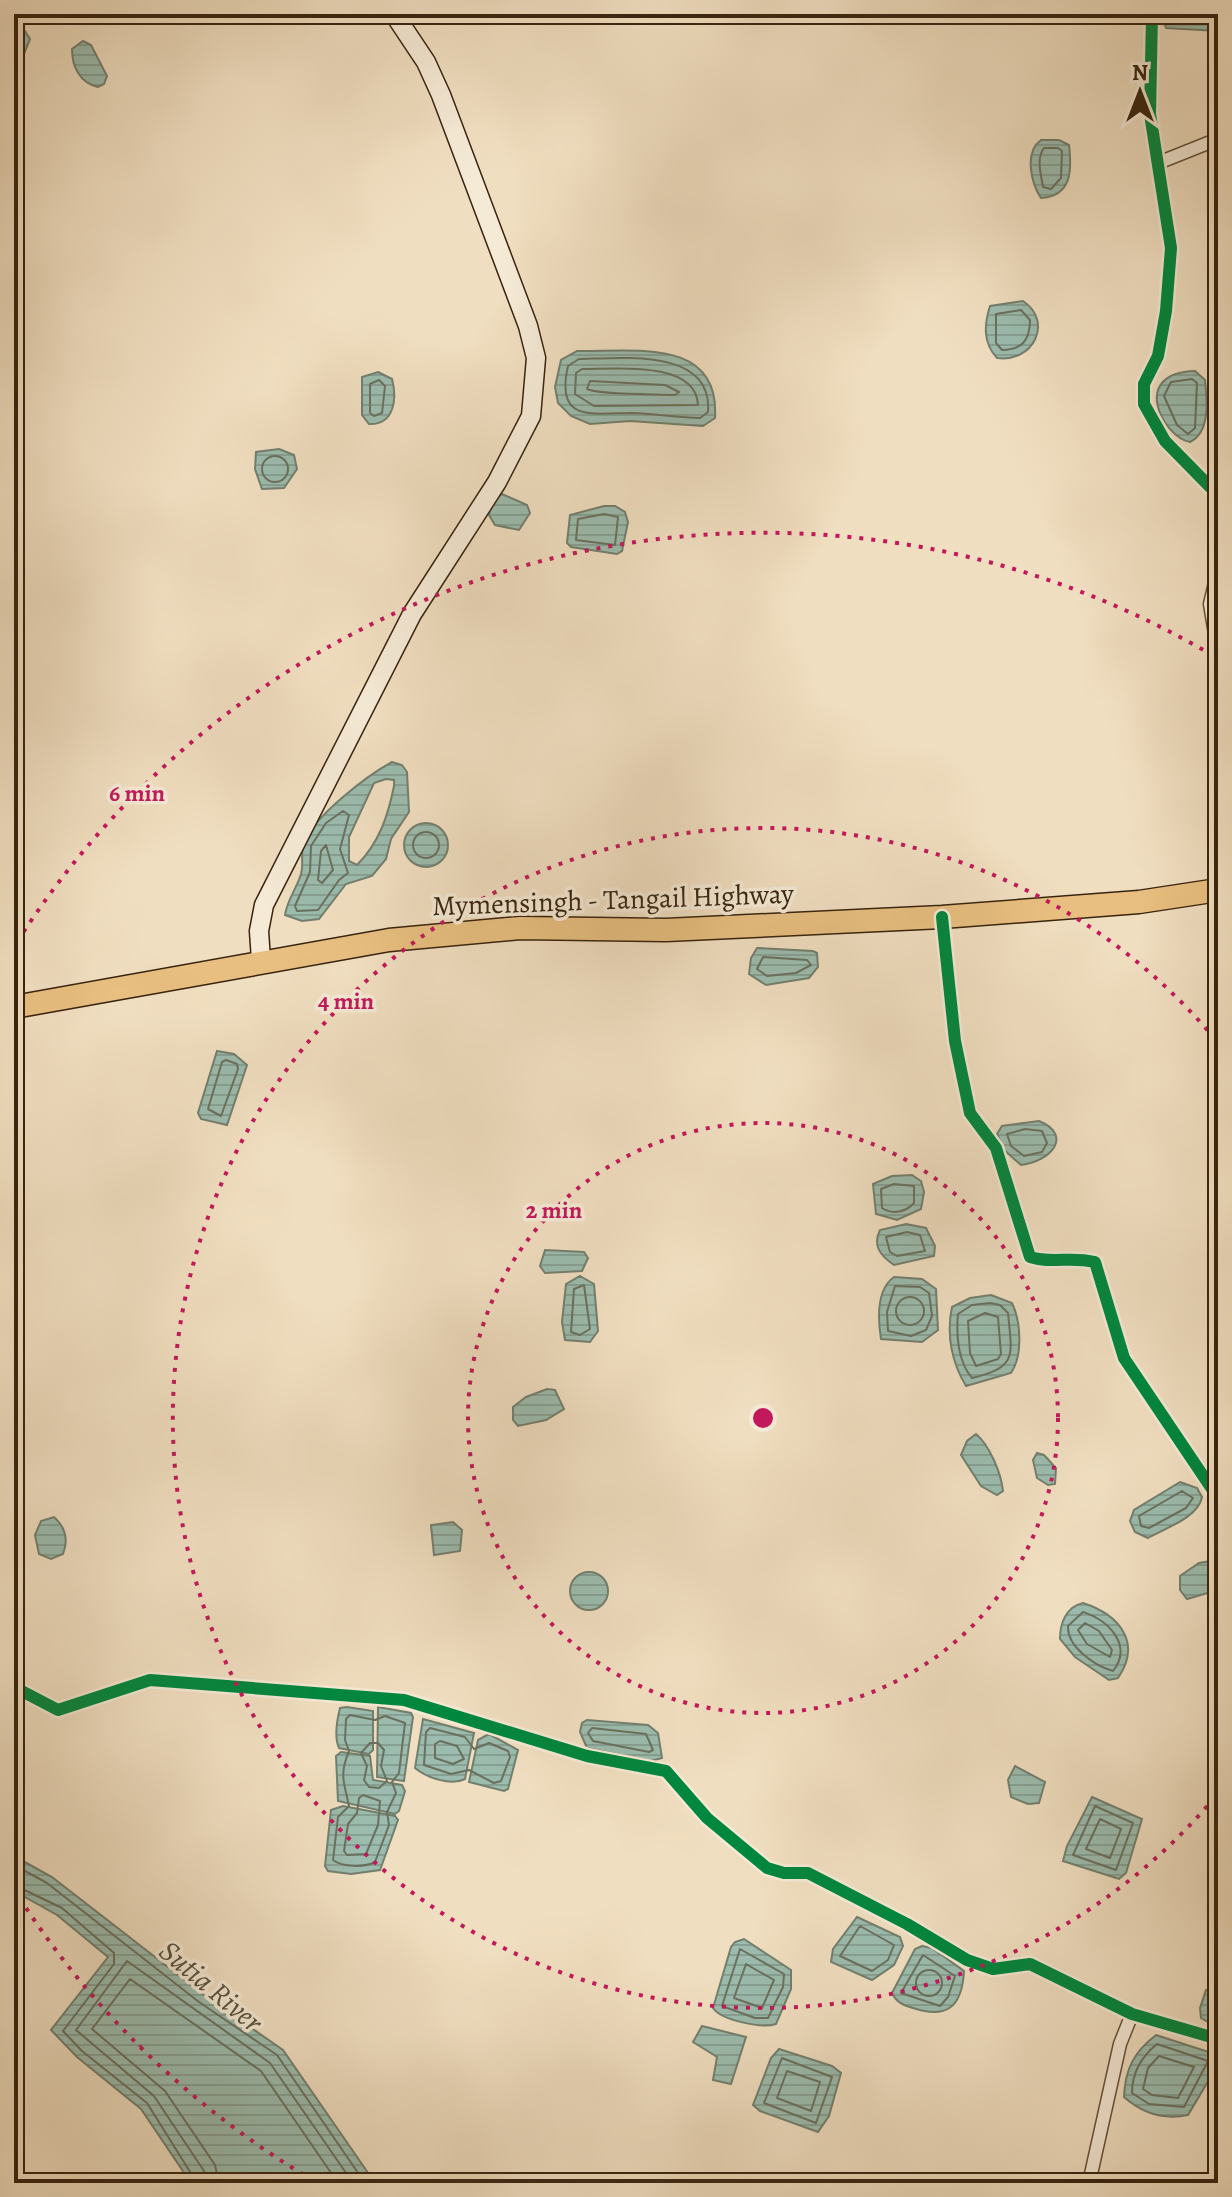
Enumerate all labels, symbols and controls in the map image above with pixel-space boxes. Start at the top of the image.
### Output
north arrow [1100,52,1180,132]
text: N [1132,58,1148,88]
text: 6 min [109,777,166,809]
street label: Mymensingh - Tangail Highway [432,875,795,925]
text: 4 min [318,985,375,1017]
text: 2 min [526,1194,583,1226]
centre of rings [749,1404,777,1432]
water label: Sutia River [151,1931,272,2042]

